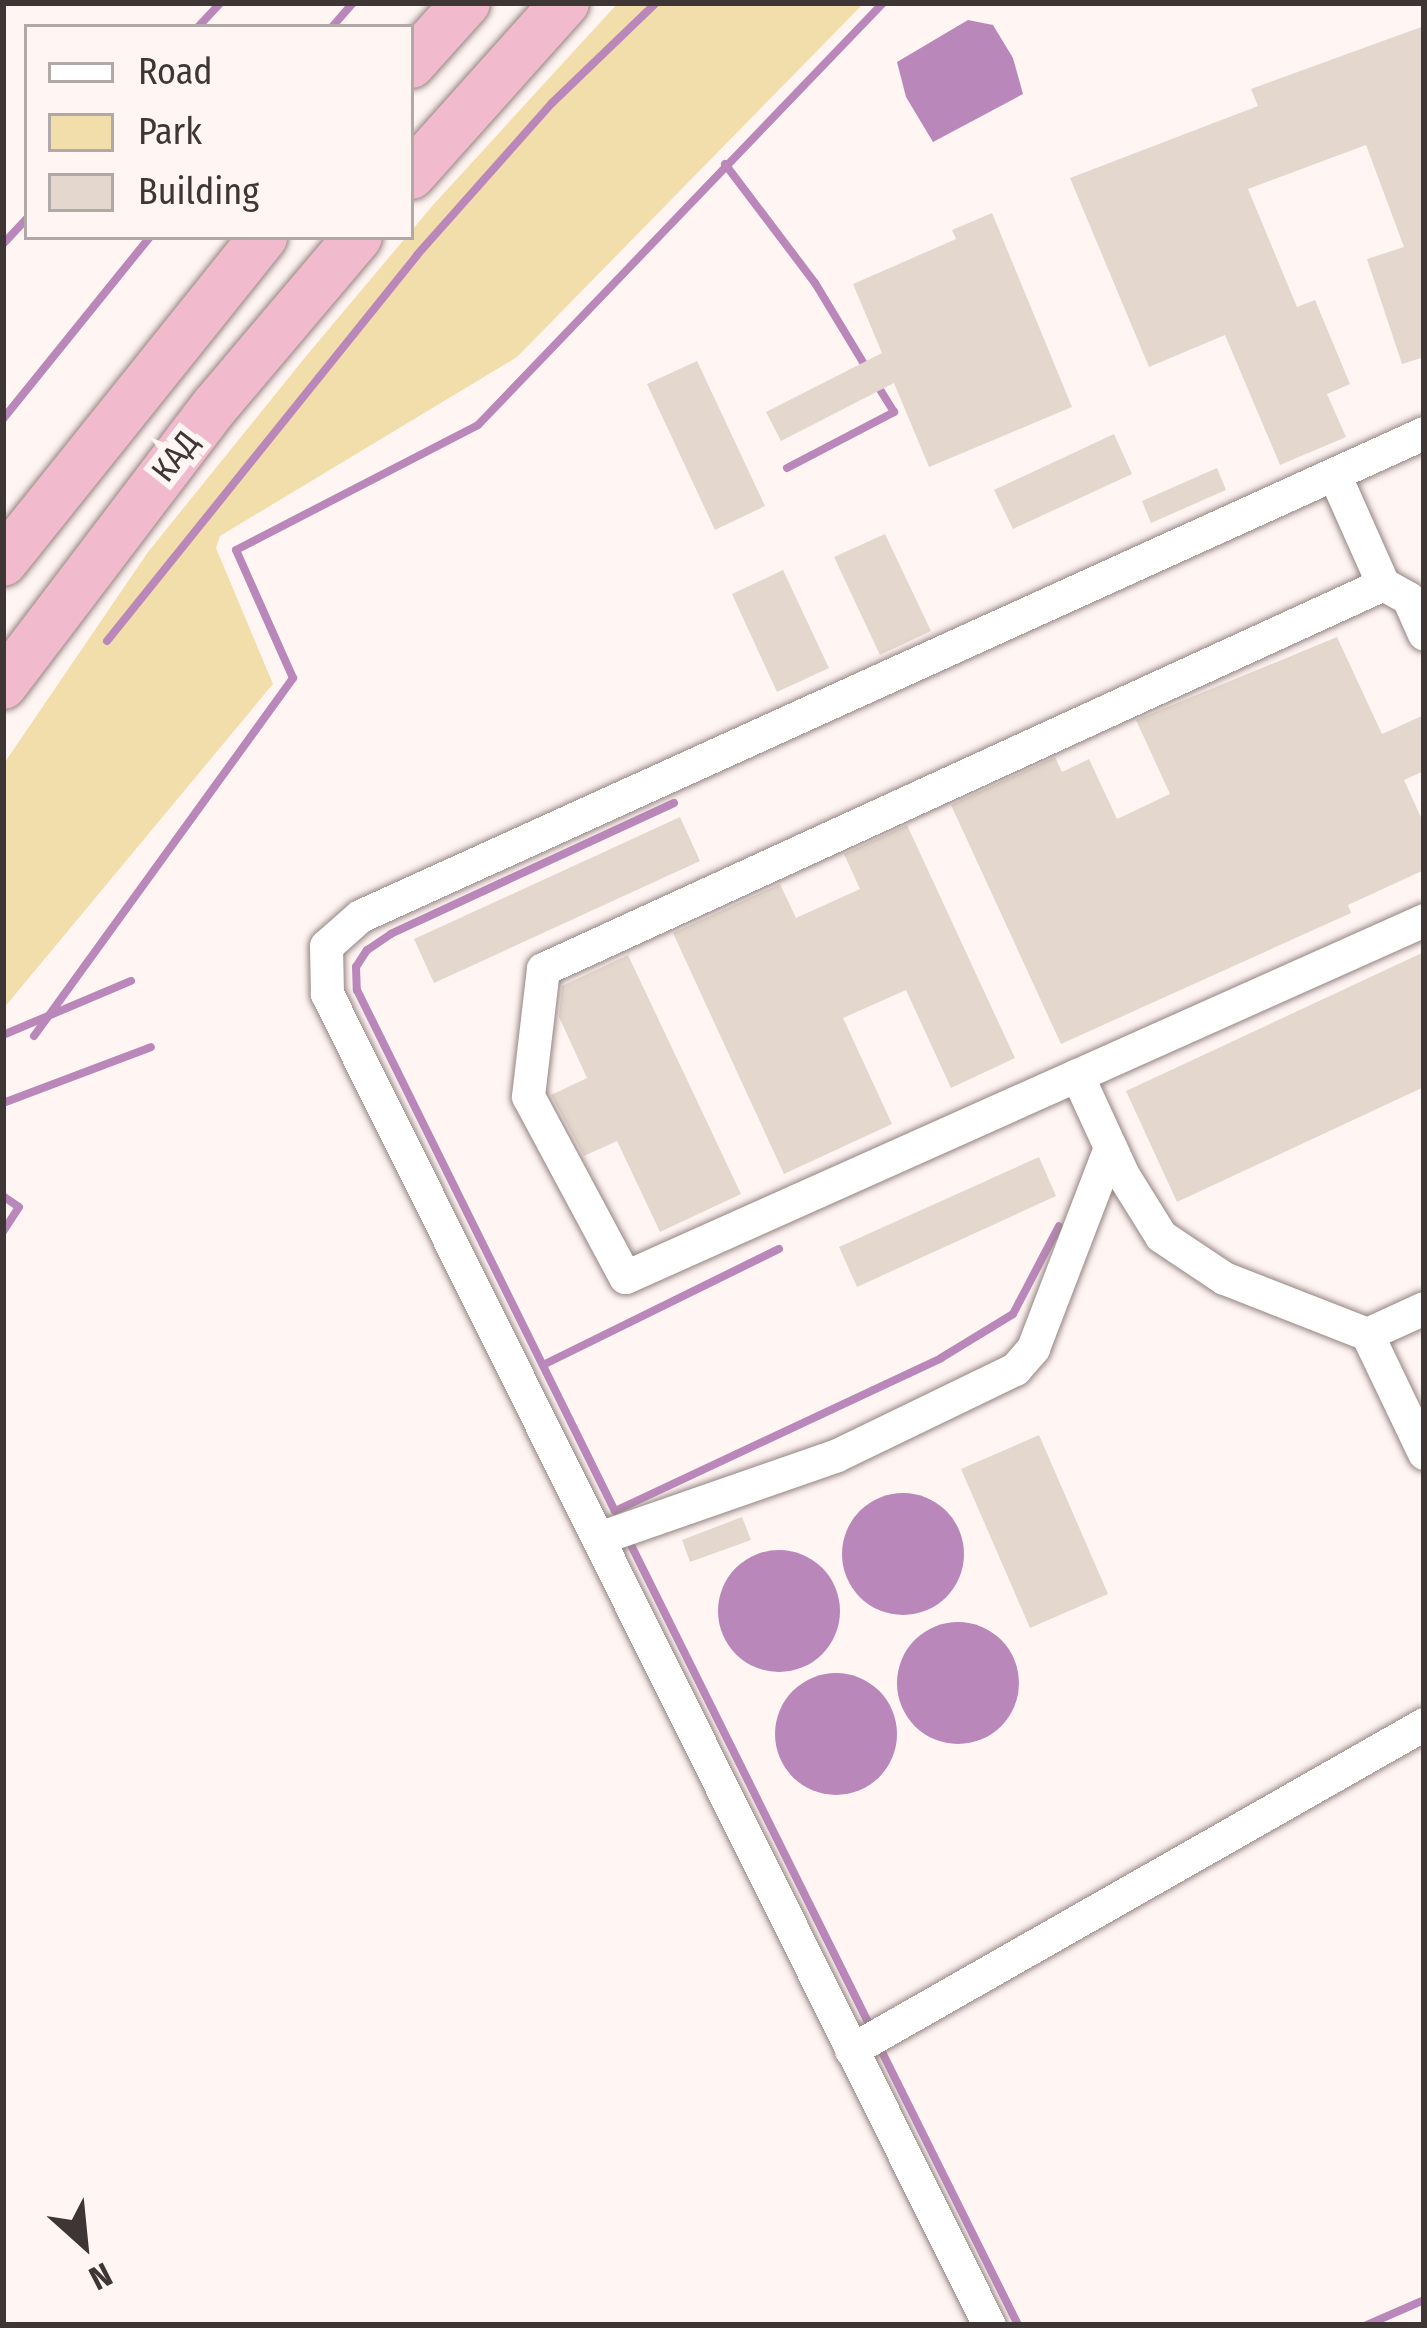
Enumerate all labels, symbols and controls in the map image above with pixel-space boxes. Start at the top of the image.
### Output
legend [24,24,414,240]
text: Road [138,50,213,94]
text: Park [138,110,202,154]
text: Building [138,170,259,214]
street label: КАД [144,424,208,490]
north arrow [24,2184,144,2304]
text: N [82,2254,118,2298]

